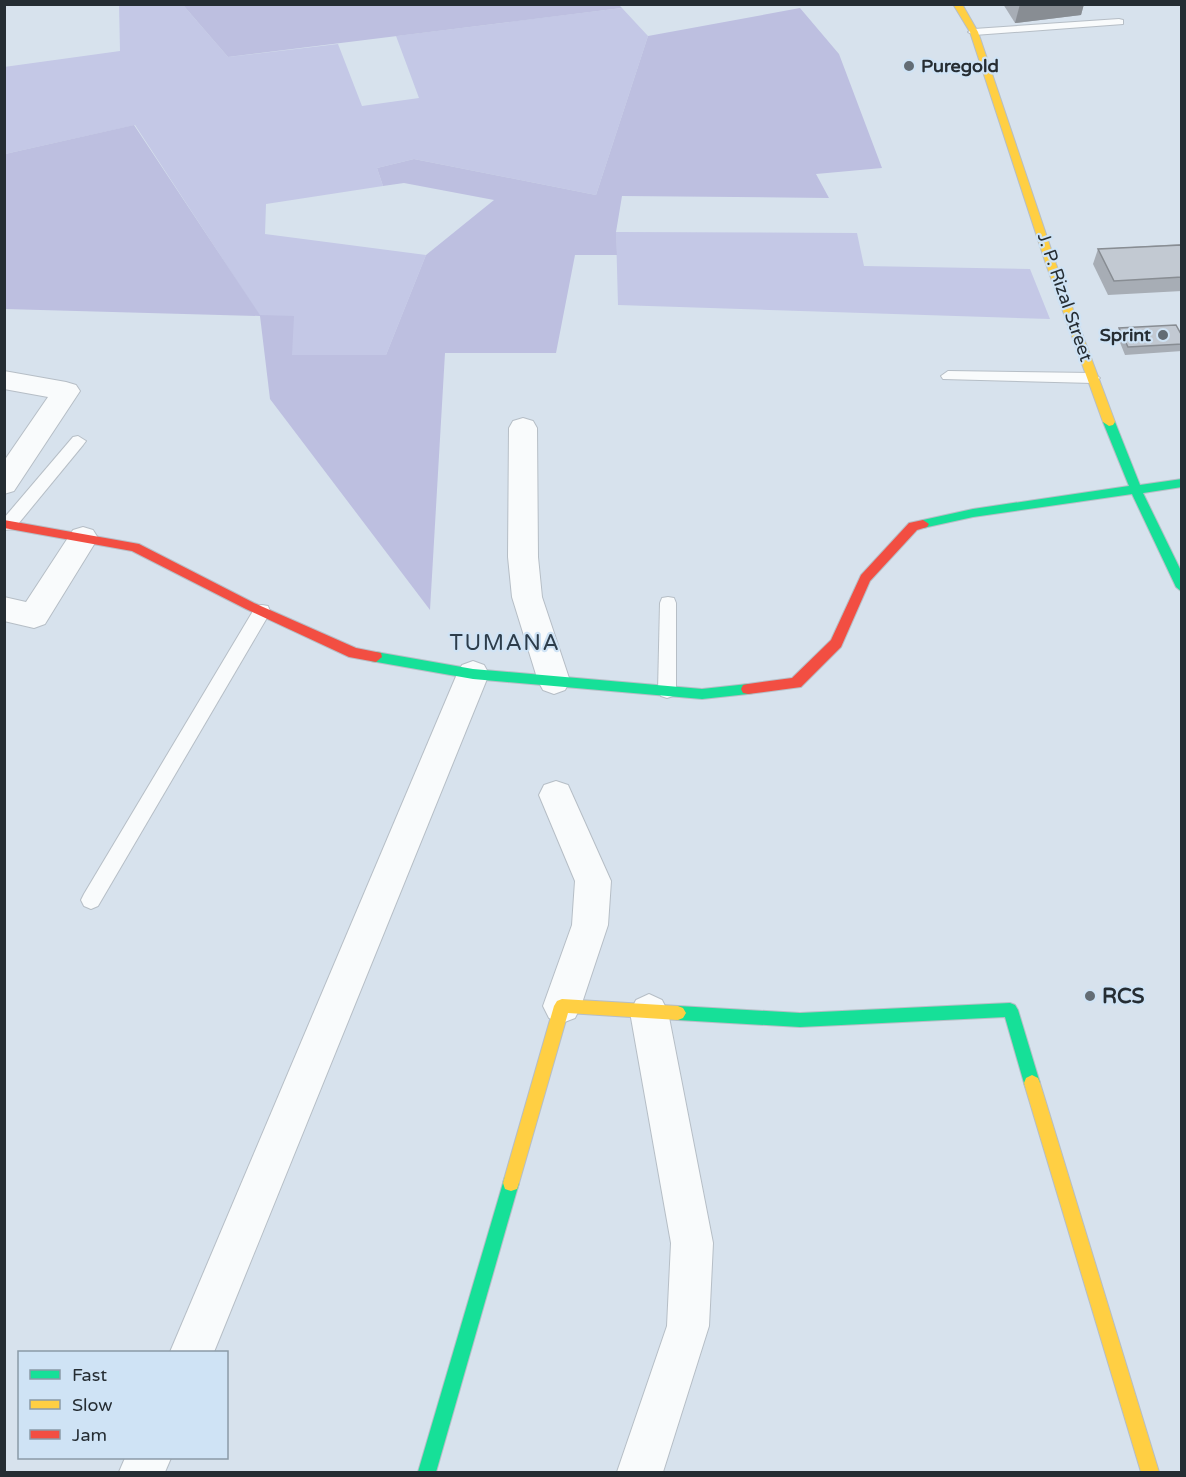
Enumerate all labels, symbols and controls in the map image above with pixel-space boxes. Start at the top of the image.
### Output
place label: Puregold [921,55,999,77]
marker: Puregold [902,59,916,73]
street label: J. P. Rizal Street [1033,230,1097,364]
place label: Sprint [1100,324,1151,346]
marker: Sprint [1156,328,1170,342]
district label: TUMANA [450,630,560,656]
place label: RCS [1102,984,1145,1009]
marker: RCS [1083,989,1097,1003]
legend [18,1351,228,1459]
text: Fast [72,1364,107,1386]
text: Slow [72,1394,113,1416]
text: Jam [72,1424,107,1446]

